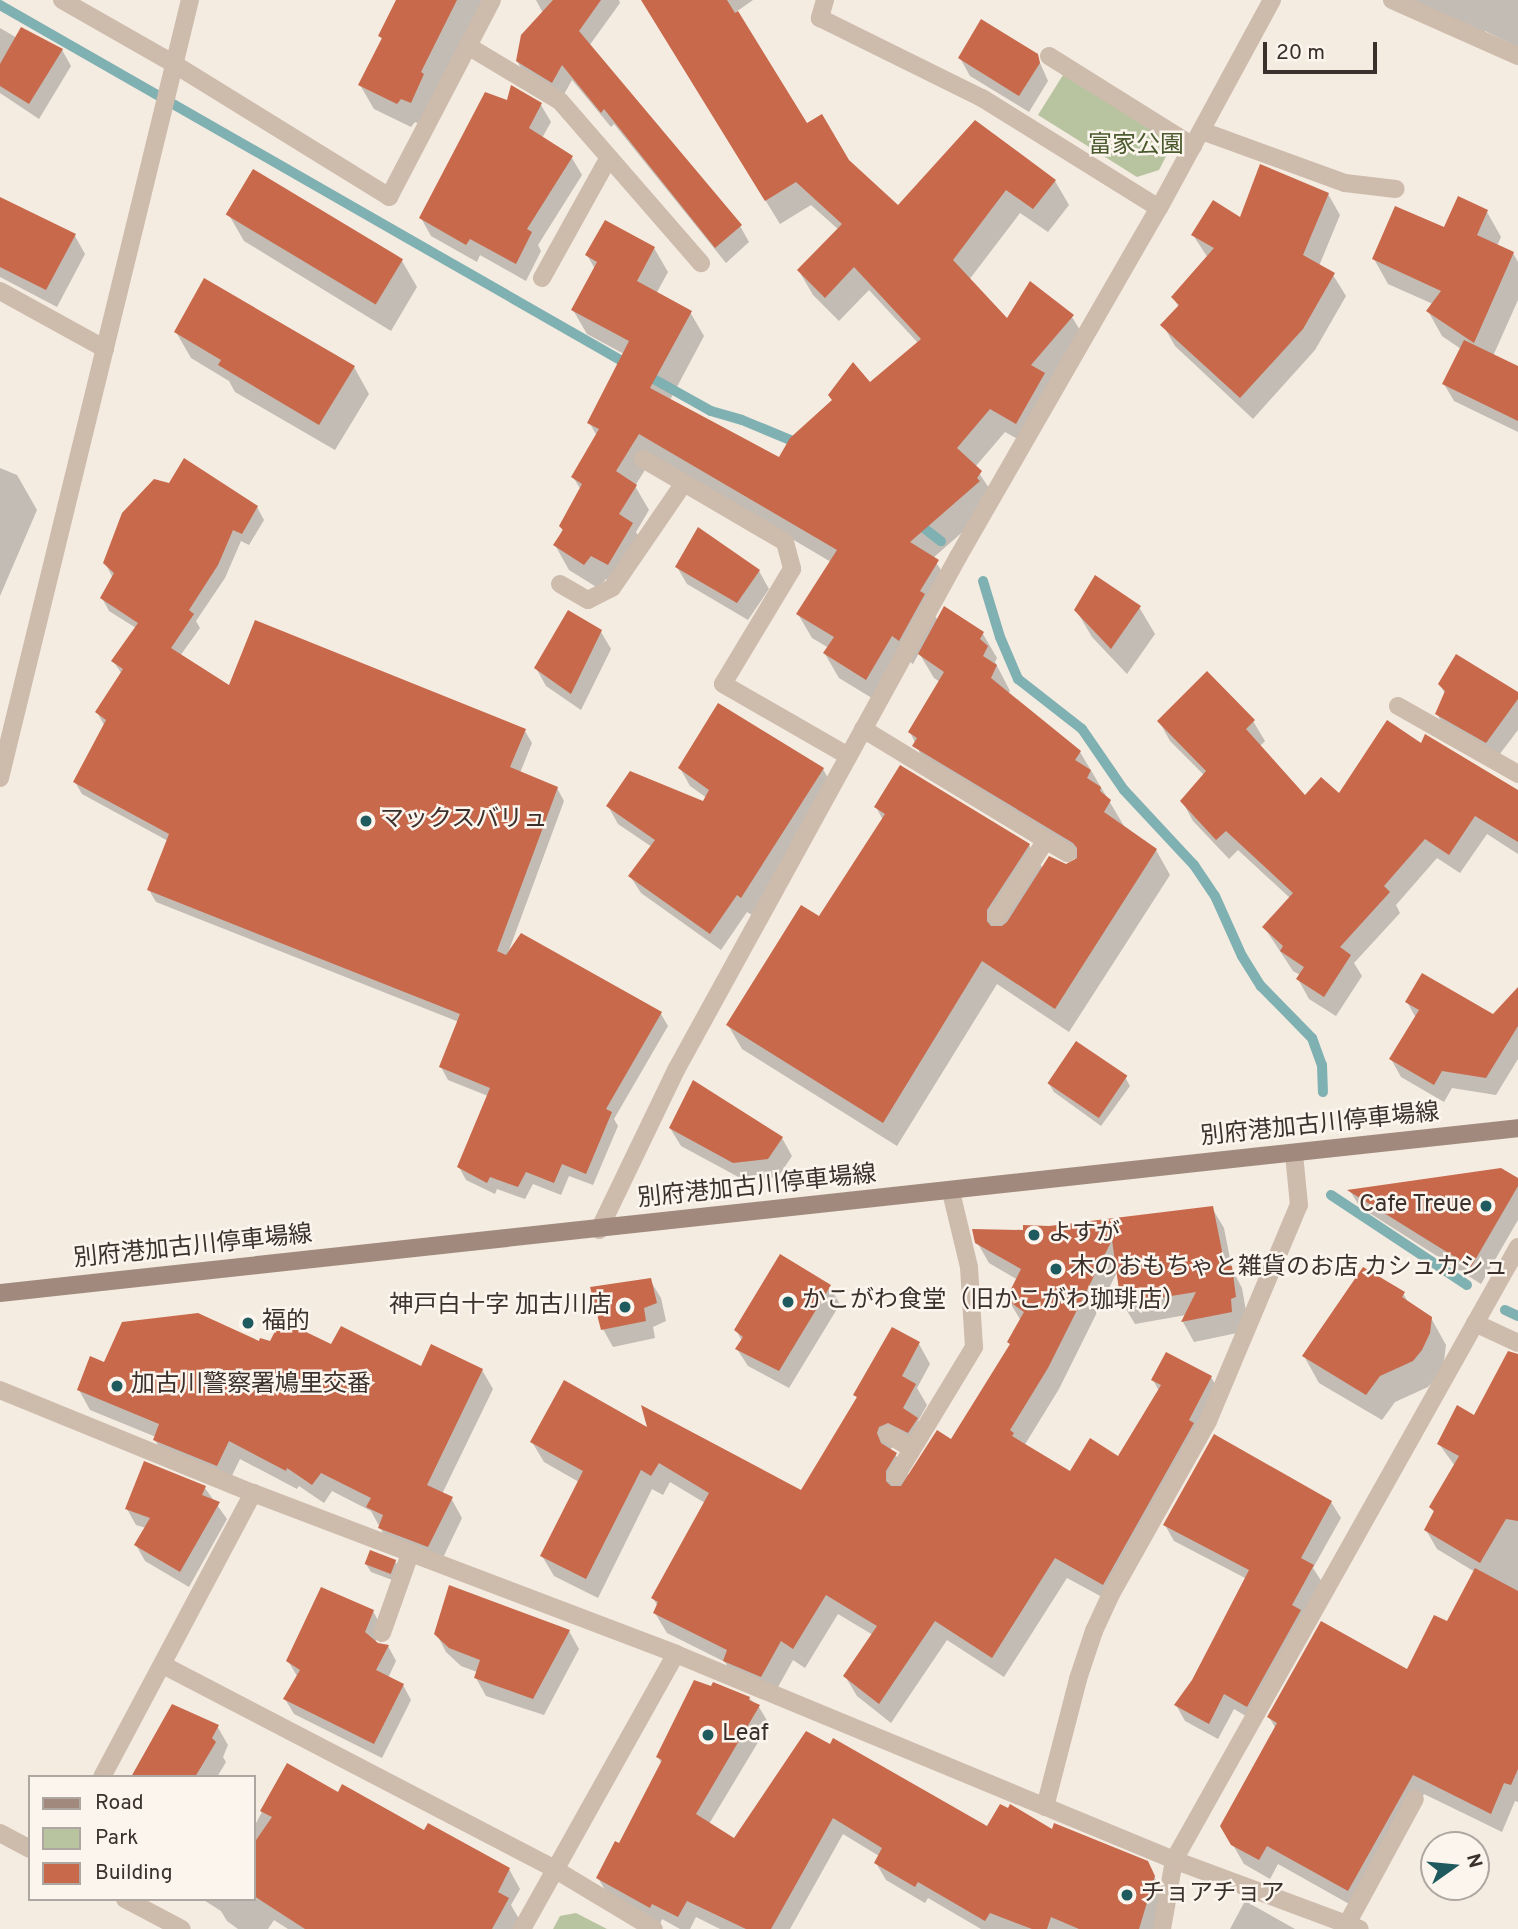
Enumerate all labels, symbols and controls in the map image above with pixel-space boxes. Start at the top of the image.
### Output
scale bar [1266,28,1380,72]
text: 20 m [1276,40,1325,67]
park label: 富家公園 [1088,133,1184,161]
place label: マックスバリュ [380,807,548,835]
marker: マックスバリュ [358,813,374,829]
street label: 別府港加古川停車場線 [1199,1099,1441,1153]
street label: 別府港加古川停車場線 [636,1161,878,1215]
place label: Cafe Treue [1358,1192,1472,1220]
marker: Cafe Treue [1478,1198,1494,1214]
street label: 別府港加古川停車場線 [72,1221,314,1275]
place label: よすが [1048,1221,1120,1249]
marker: よすが [1026,1227,1042,1243]
place label: 木のおもちゃと雑貨のお店 カシュカシュ [1070,1255,1508,1283]
marker: 木のおもちゃと雑貨のお店 カシュカシュ [1048,1261,1064,1277]
place label: かこがわ食堂（旧かこがわ珈琲店） [802,1288,1186,1316]
place label: 神戸白十字 加古川店 [389,1293,611,1321]
marker: かこがわ食堂（旧かこがわ珈琲店） [780,1294,796,1310]
marker: 神戸白十字 加古川店 [617,1299,633,1315]
place label: 福的 [262,1309,310,1337]
marker: 福的 [240,1315,256,1331]
place label: 加古川警察署鳩里交番 [131,1372,371,1400]
marker: 加古川警察署鳩里交番 [109,1378,125,1394]
place label: Leaf [722,1721,769,1749]
marker: Leaf [700,1727,716,1743]
legend [28,1775,256,1901]
text: Road [95,1790,144,1817]
text: Park [95,1825,138,1852]
north arrow [1420,1831,1490,1901]
text: N [1460,1851,1487,1871]
text: Building [95,1860,173,1887]
place label: チョアチョア [1141,1881,1285,1909]
marker: チョアチョア [1119,1887,1135,1903]

